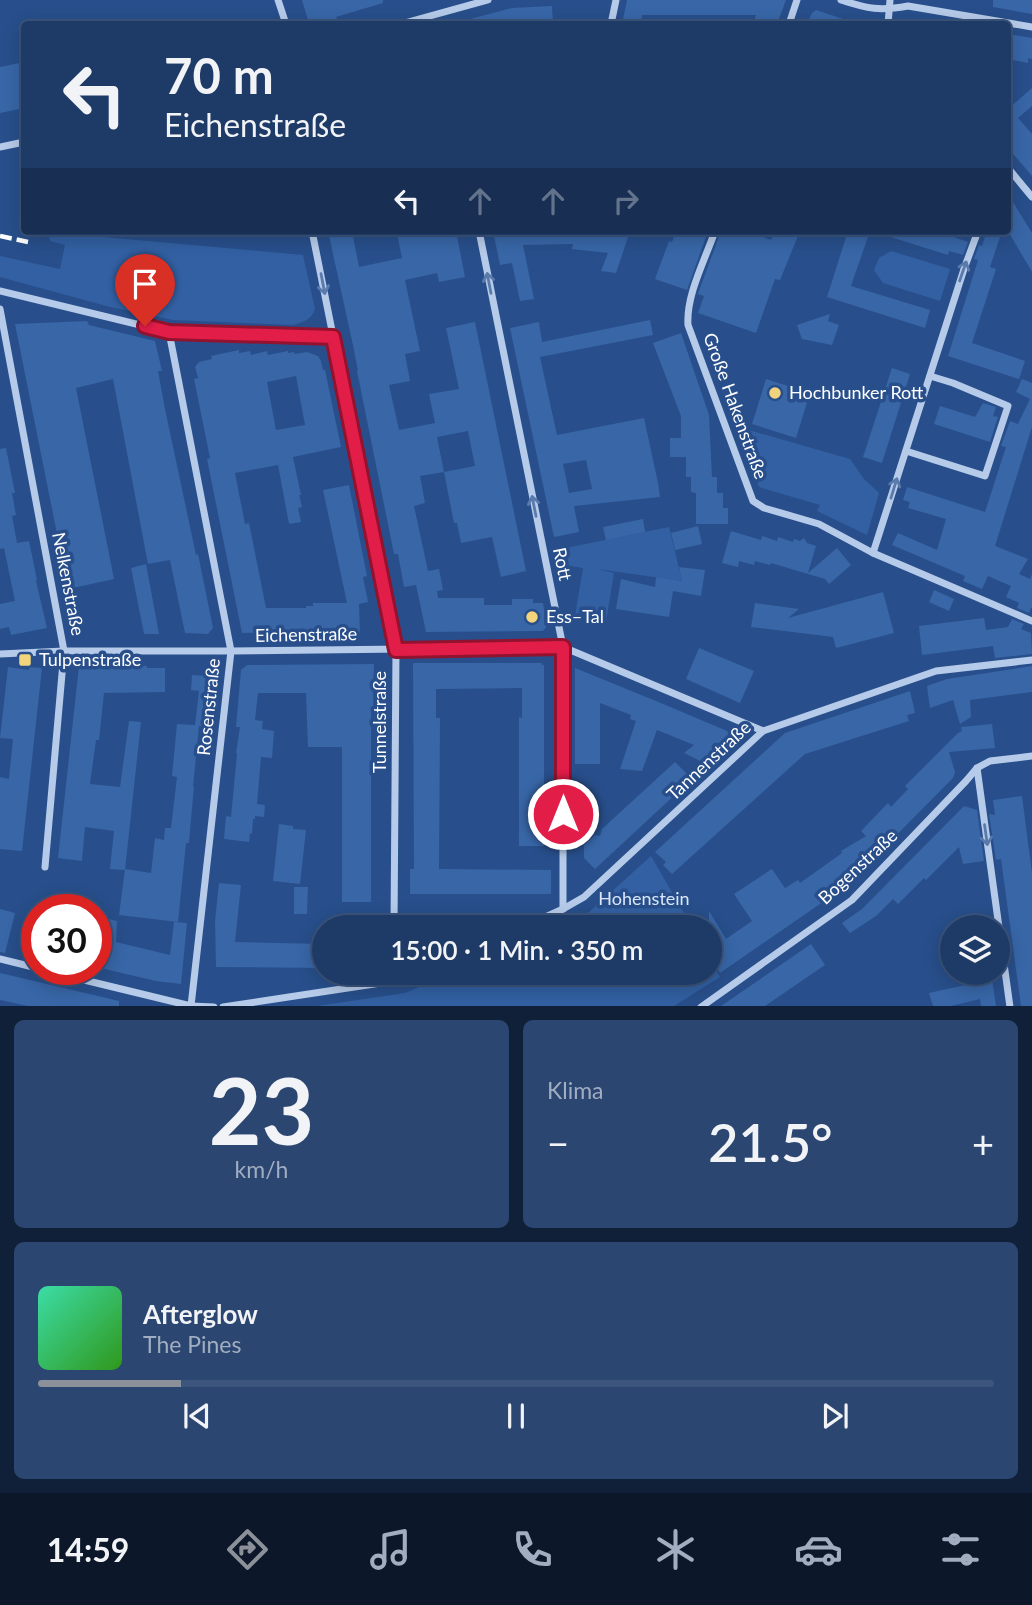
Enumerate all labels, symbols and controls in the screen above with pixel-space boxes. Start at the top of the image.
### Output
text: 70 m [164,46,274,104]
icon: left [49,49,140,140]
text: Eichenstraße [164,105,346,144]
icon: left [388,182,426,220]
icon: ahead [461,182,499,220]
icon: ahead [534,182,572,220]
icon: right [607,182,645,220]
pin [115,254,175,326]
one-way arrow [957,260,970,282]
icon: arrive [126,265,164,303]
one-way arrow [316,272,330,295]
one-way arrow [482,272,496,295]
street label: Große Hakenstraße [699,329,773,482]
place label: Hochbunker Rott [789,381,924,403]
marker: Hochbunker Rott [767,385,783,401]
one-way arrow [889,477,902,499]
one-way arrow [527,495,541,518]
street label: Nelkenstraße [48,530,90,637]
street label: Rott [549,545,577,583]
place label: Ess–Tal [546,605,604,627]
marker: Ess–Tal [524,609,540,625]
street label: Eichenstraße [255,622,357,646]
place label: Tulpenstraße [39,648,141,670]
marker: Tulpenstraße [17,652,33,668]
street label: Rosenstraße [192,657,224,757]
street label: Tunnelstraße [368,671,390,773]
street label: Tannenstraße [662,716,755,805]
position arrow [526,777,600,851]
one-way arrow [980,823,993,846]
street label: Bogenstraße [813,824,901,908]
park label: Hohenstein [598,887,690,909]
speed limit sign: 30 [21,894,112,985]
map controls [940,915,1010,985]
button: layers [940,915,1010,985]
text: 15:00 · 1 Min. · 350 m [391,934,643,966]
text: 23 [209,1055,314,1164]
text: Klima [547,1076,604,1104]
text: 21.5° [708,1111,833,1173]
text: − [547,1120,569,1166]
text: + [972,1120,994,1166]
text: km/h [235,1155,288,1183]
text: Afterglow [143,1298,258,1330]
text: The Pines [143,1330,241,1358]
icon: previous [178,1397,216,1435]
icon: pause [497,1397,535,1435]
icon: next [816,1397,854,1435]
icon: directions [223,1525,272,1574]
icon: music [366,1525,415,1574]
icon: phone [508,1525,557,1574]
icon: climate [651,1525,700,1574]
icon: car [794,1525,843,1574]
icon: filters [936,1525,985,1574]
text: 14:59 [47,1530,129,1569]

